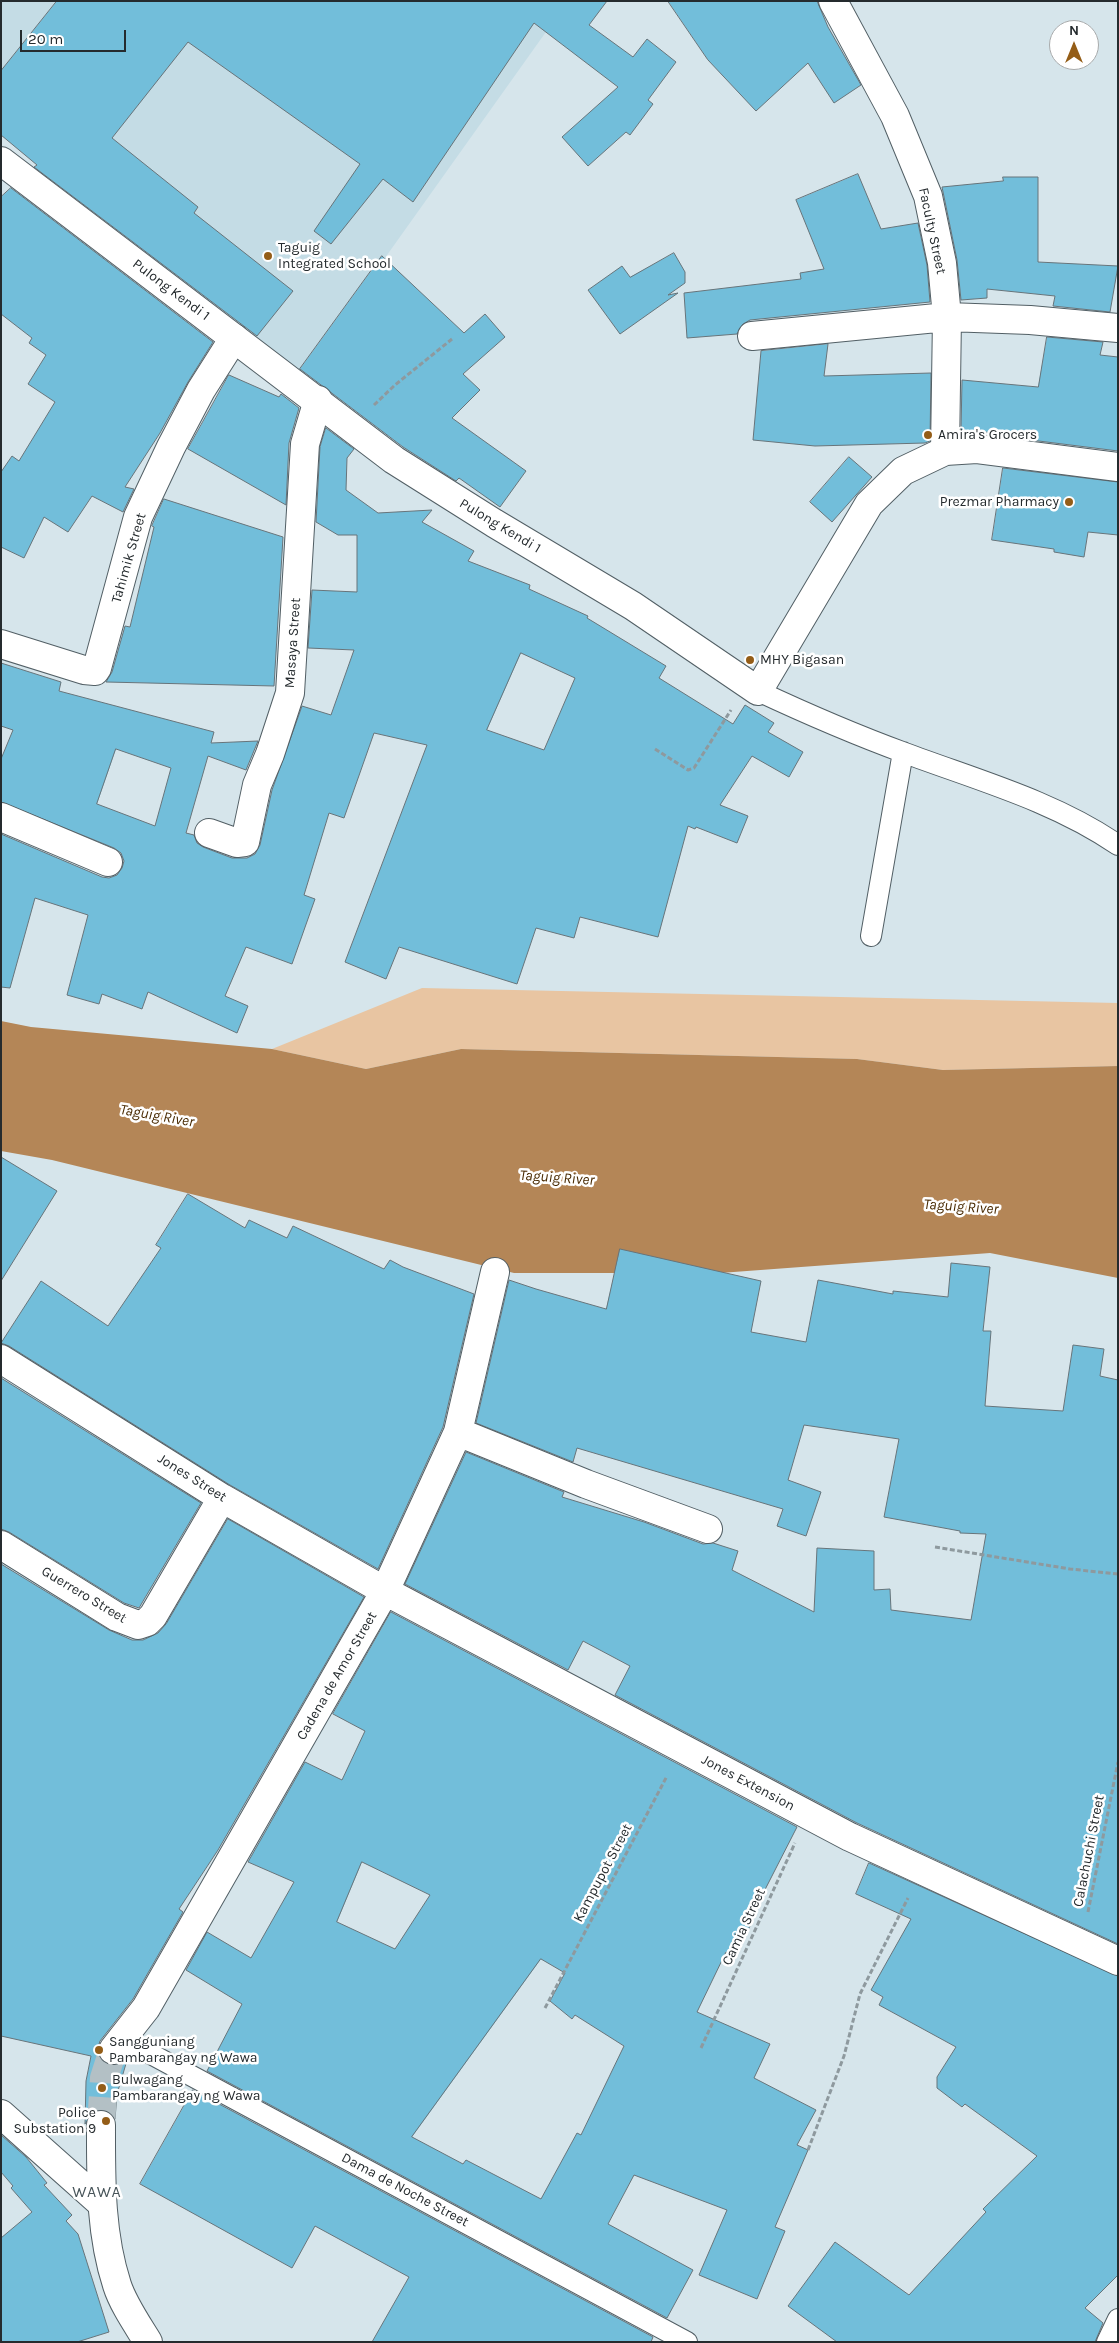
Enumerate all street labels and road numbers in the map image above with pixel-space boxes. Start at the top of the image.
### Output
street label: Faculty Street [915,186,949,276]
street label: Pulong Kendi 1 [129,256,213,324]
street label: Pulong Kendi 1 [456,495,544,557]
street label: Tahimik Street [108,511,150,605]
street label: Masaya Street [281,597,305,689]
street label: Jones Street [154,1450,230,1506]
street label: Guerrero Street [38,1563,130,1627]
street label: Cadena de Amor Street [293,1609,381,1743]
street label: Jones Extension [699,1751,797,1815]
street label: Calachuchi Street [1070,1794,1108,1908]
street label: Kampupot Street [570,1821,636,1925]
street label: Camia Street [719,1886,769,1968]
street label: Dama de Noche Street [338,2149,472,2231]

